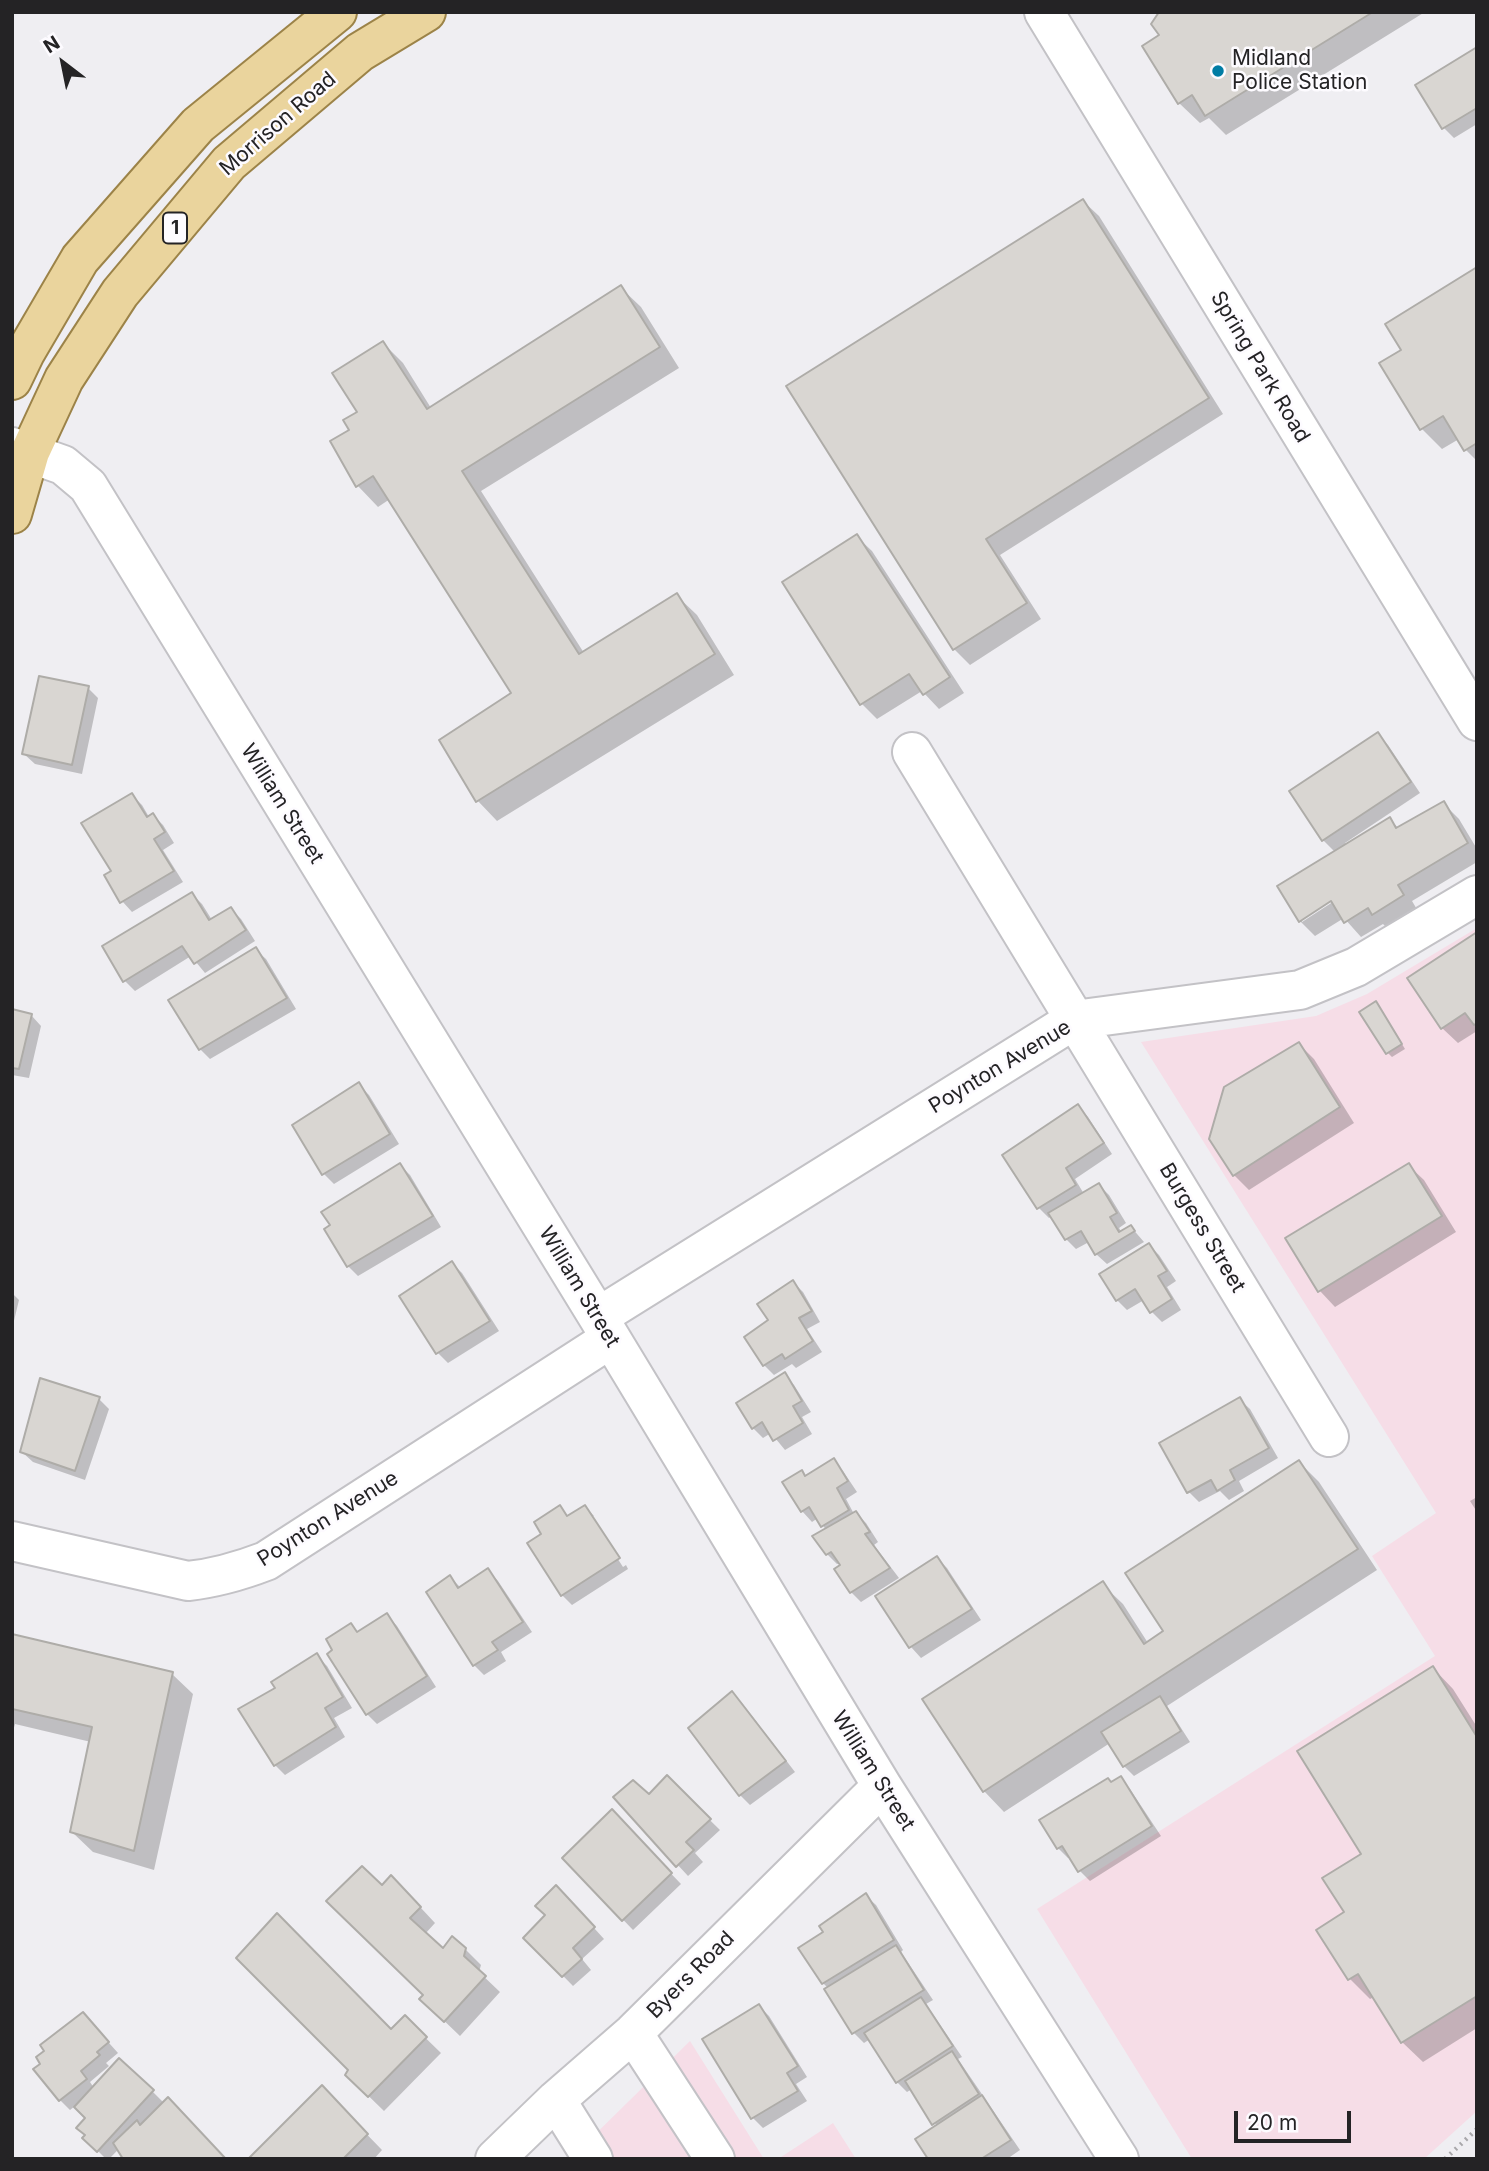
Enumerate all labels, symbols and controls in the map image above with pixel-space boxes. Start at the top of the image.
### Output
north arrow [28,28,98,98]
text: N [39,31,64,58]
place label: Midland Police Station [1232,46,1367,96]
marker: Midland Police Station [1210,63,1226,79]
street label: Morrison Road [215,67,341,181]
road number: 1 [163,212,187,244]
street label: Spring Park Road [1205,287,1315,447]
street label: William Street [235,739,329,869]
street label: Poynton Avenue [924,1015,1076,1119]
street label: Burgess Street [1154,1159,1250,1297]
street label: William Street [533,1222,625,1352]
street label: Poynton Avenue [253,1466,403,1572]
street label: William Street [826,1706,920,1836]
street label: Byers Road [642,1926,740,2024]
scale bar [1237,2098,1354,2142]
text: 20 m [1247,2110,1297,2135]

